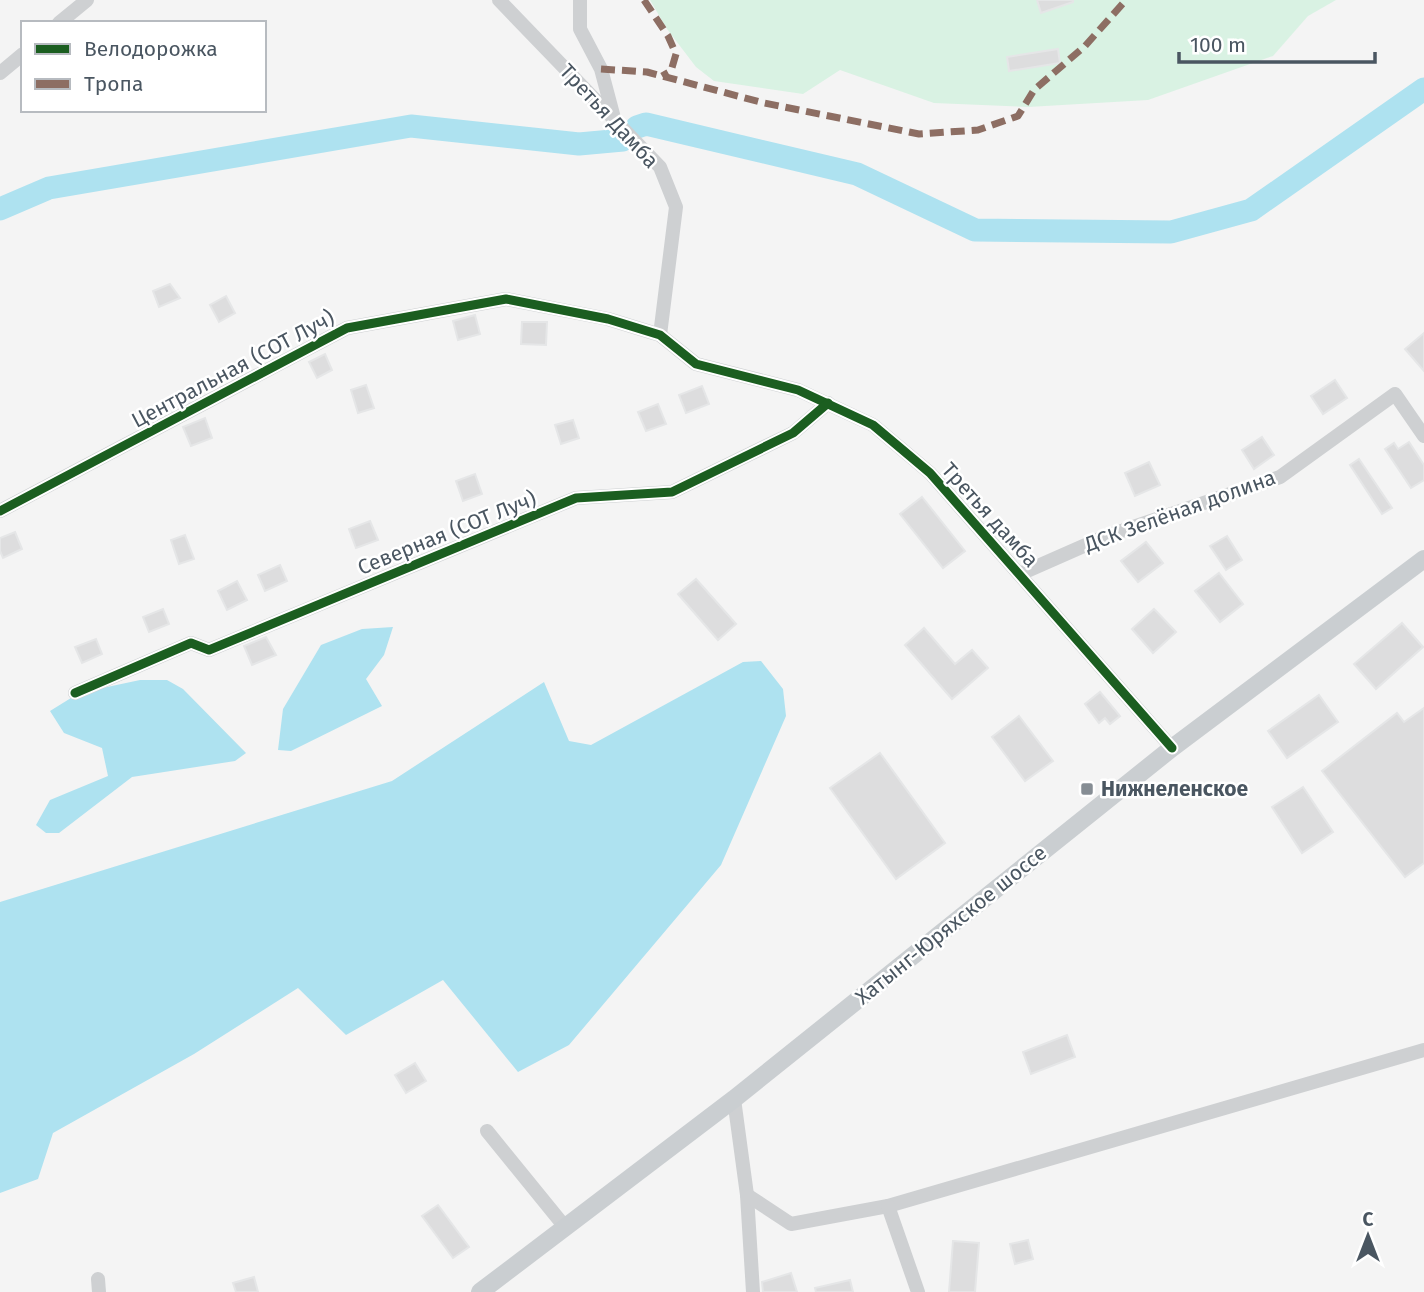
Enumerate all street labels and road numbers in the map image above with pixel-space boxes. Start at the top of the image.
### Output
street label: Третья Дамба [554,58,664,174]
street label: Центральная (СОТ Луч) [127,304,339,434]
street label: Третья дамба [936,457,1044,573]
street label: ДСК Зелёная долина [1080,464,1279,558]
street label: Северная (СОТ Луч) [354,485,540,581]
street label: Хатынг-Юряхское шоссе [850,840,1052,1010]

